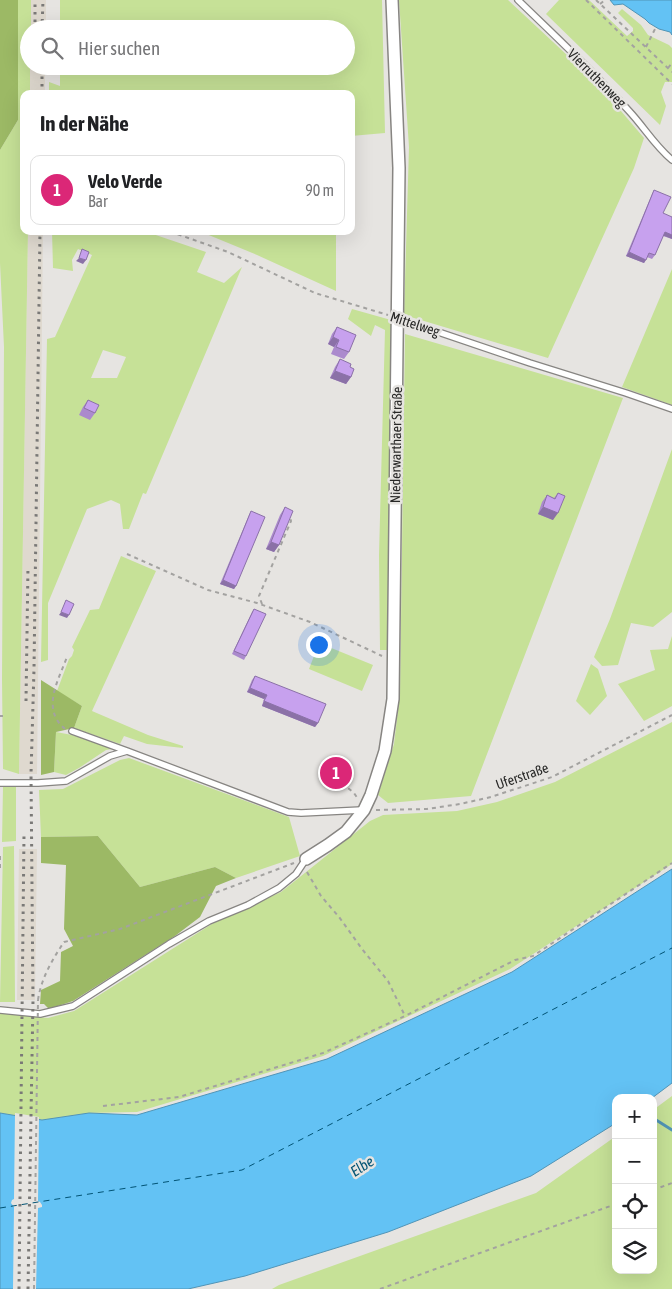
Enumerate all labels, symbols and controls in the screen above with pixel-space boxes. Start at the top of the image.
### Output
search box [20,20,355,75]
icon: search [38,34,66,62]
text: Hier suchen [78,37,160,59]
street label: Vierruthenweg [564,45,630,111]
text: In der Nähe [40,111,129,135]
text: Velo Verde [88,170,162,192]
text: 1 [53,181,61,199]
text: 90 m [305,181,334,199]
text: Bar [88,192,108,210]
street label: Mittelweg [388,309,442,339]
street label: Niederwarthaer Straße [387,387,405,503]
your location [306,632,332,658]
pin: 1 [320,754,352,792]
street label: Uferstraße [493,760,551,792]
map controls [612,1094,657,1274]
button: + [612,1094,657,1139]
button: − [612,1139,657,1184]
water label: Elbe [347,1152,377,1180]
button: locate [612,1184,657,1229]
button: layers [612,1229,657,1274]

